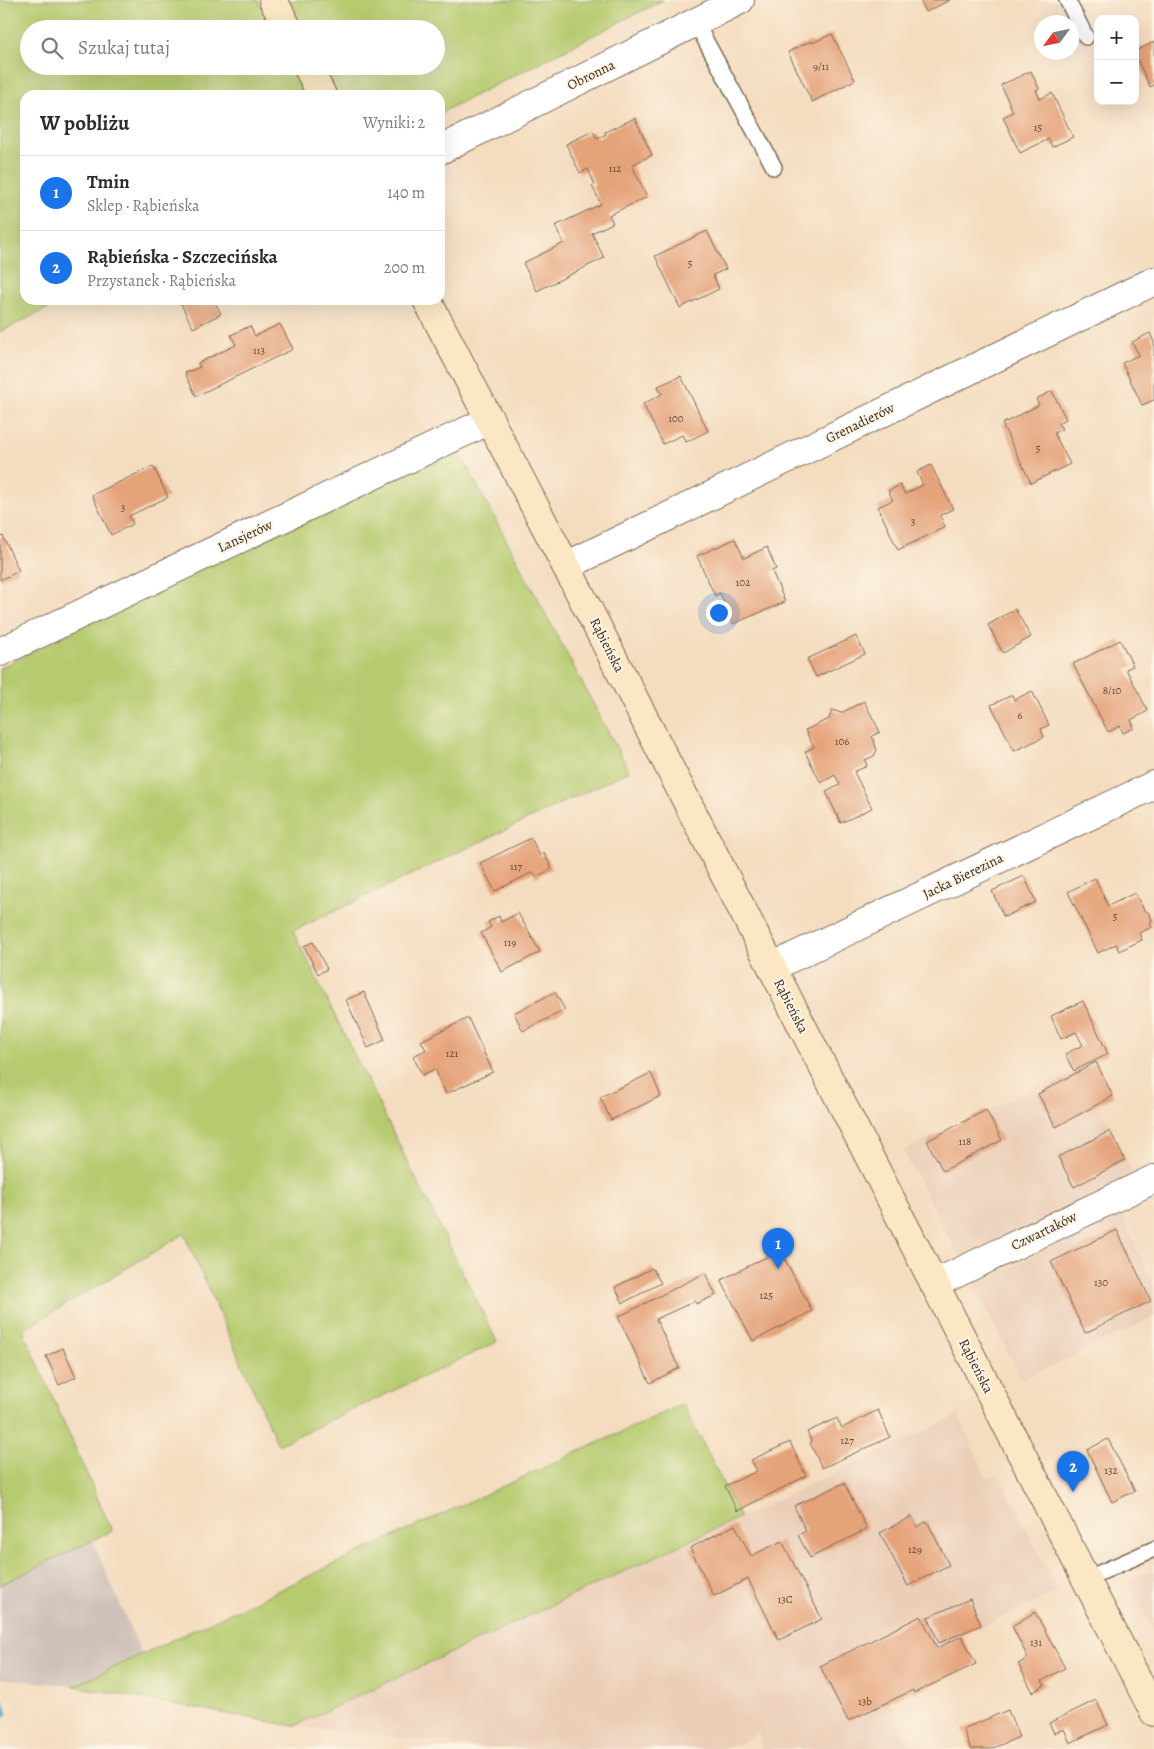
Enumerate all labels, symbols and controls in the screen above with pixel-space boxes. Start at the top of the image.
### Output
north arrow [1034,15,1079,60]
map controls [1094,15,1139,105]
button: + [1094,15,1139,60]
search box [20,20,445,75]
icon: search [38,34,66,62]
text: Szukaj tutaj [78,35,170,61]
street label: Obronna [564,55,618,95]
house number: 9/11 [813,59,829,74]
button: − [1094,60,1139,105]
text: W pobliżu [40,109,129,137]
text: Wyniki: 2 [363,112,425,134]
house number: 15 [1034,120,1043,135]
house number: 112 [609,161,621,176]
text: Tmin [87,169,130,195]
text: 1 [53,182,59,204]
text: 140 m [387,182,425,204]
text: Sklep · Rąbieńska [87,195,200,217]
text: Rąbieńska - Szczecińska [87,244,278,270]
house number: 5 [688,256,693,271]
text: 2 [52,257,60,279]
text: 200 m [384,257,425,279]
text: Przystanek · Rąbieńska [87,270,236,292]
house number: 113 [253,343,265,358]
street label: Grenadierów [822,398,898,448]
house number: 100 [668,411,684,426]
house number: 5 [1036,441,1041,456]
house number: 3 [121,500,125,515]
house number: 3 [911,514,915,529]
street label: Lansjerów [214,515,276,557]
house number: 102 [736,575,750,590]
your location [706,600,732,626]
street label: Rąbieńska [585,614,629,676]
house number: 8/10 [1103,683,1121,698]
house number: 6 [1017,708,1023,723]
house number: 106 [835,734,849,749]
street label: Jacka Bierezina [920,848,1007,904]
house number: 117 [510,859,522,874]
house number: 5 [1113,909,1118,924]
house number: 119 [504,935,516,950]
street label: Rąbieńska [769,975,813,1037]
house number: 121 [446,1046,459,1061]
house number: 118 [959,1134,971,1149]
street label: Czwartaków [1008,1207,1080,1255]
pin: 1 [762,1228,794,1269]
house number: 130 [1094,1275,1108,1290]
house number: 125 [759,1288,773,1303]
street label: Rąbieńska [954,1335,998,1397]
house number: 127 [840,1433,854,1448]
pin: 2 [1057,1451,1089,1492]
house number: 132 [1104,1463,1118,1478]
house number: 129 [908,1542,922,1557]
house number: 13C [777,1592,793,1607]
house number: 131 [1030,1635,1042,1650]
house number: 13b [858,1694,872,1709]

